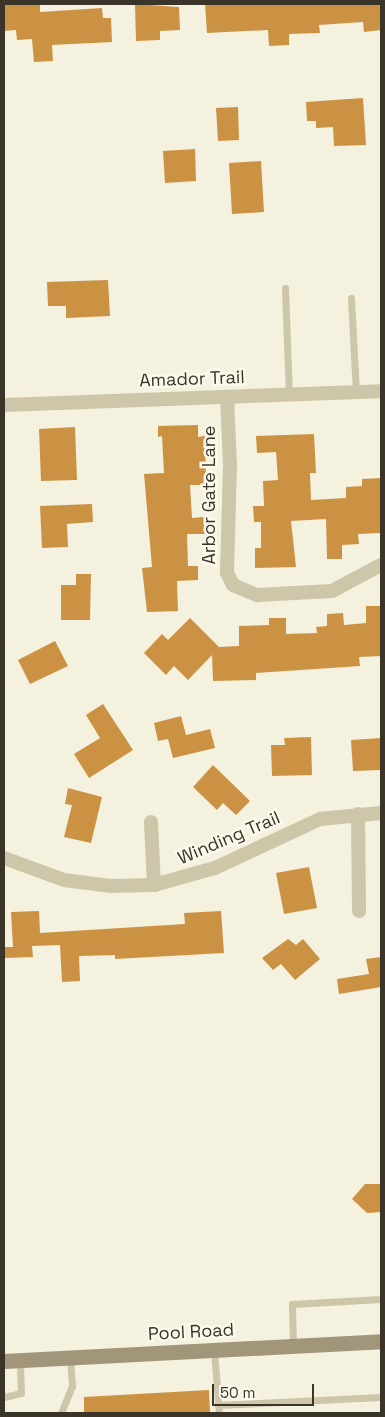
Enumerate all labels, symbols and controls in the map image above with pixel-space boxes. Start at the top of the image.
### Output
street label: Amador Trail [139,366,245,392]
street label: Arbor Gate Lane [198,425,220,565]
street label: Winding Trail [174,807,284,869]
street label: Pool Road [147,1319,235,1345]
scale bar [215,1374,318,1406]
text: 50 m [220,1383,255,1402]

